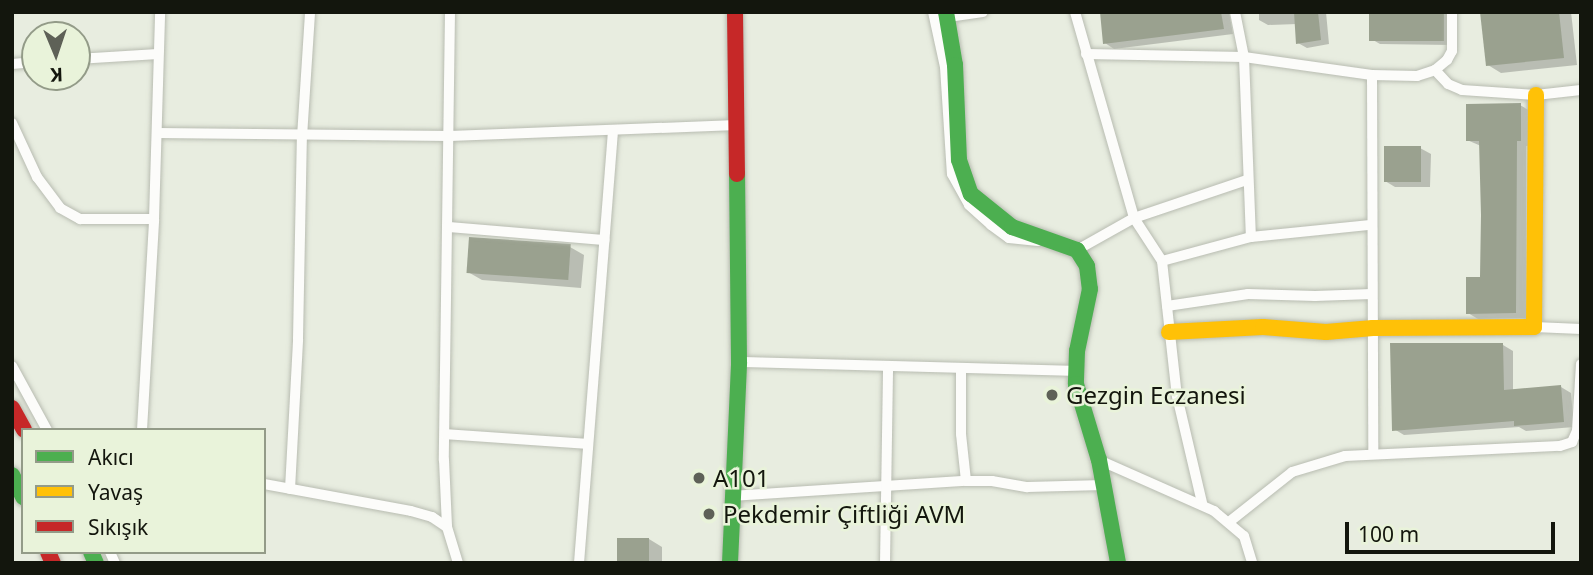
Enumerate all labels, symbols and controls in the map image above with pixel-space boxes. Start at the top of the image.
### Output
north arrow [21,21,91,91]
text: K [50,62,63,88]
place label: Gezgin Eczanesi [1066,381,1246,409]
marker: Gezgin Eczanesi [1044,387,1060,403]
legend [21,428,266,554]
text: Akıcı [88,443,134,471]
place label: A101 [713,464,770,492]
marker: A101 [691,470,707,486]
text: Yavaş [88,478,143,506]
place label: Pekdemir Çiftliği AVM [723,500,965,528]
marker: Pekdemir Çiftliği AVM [701,506,717,522]
scale bar [1348,508,1558,552]
text: Sıkışık [88,513,148,541]
text: 100 m [1358,520,1419,548]

